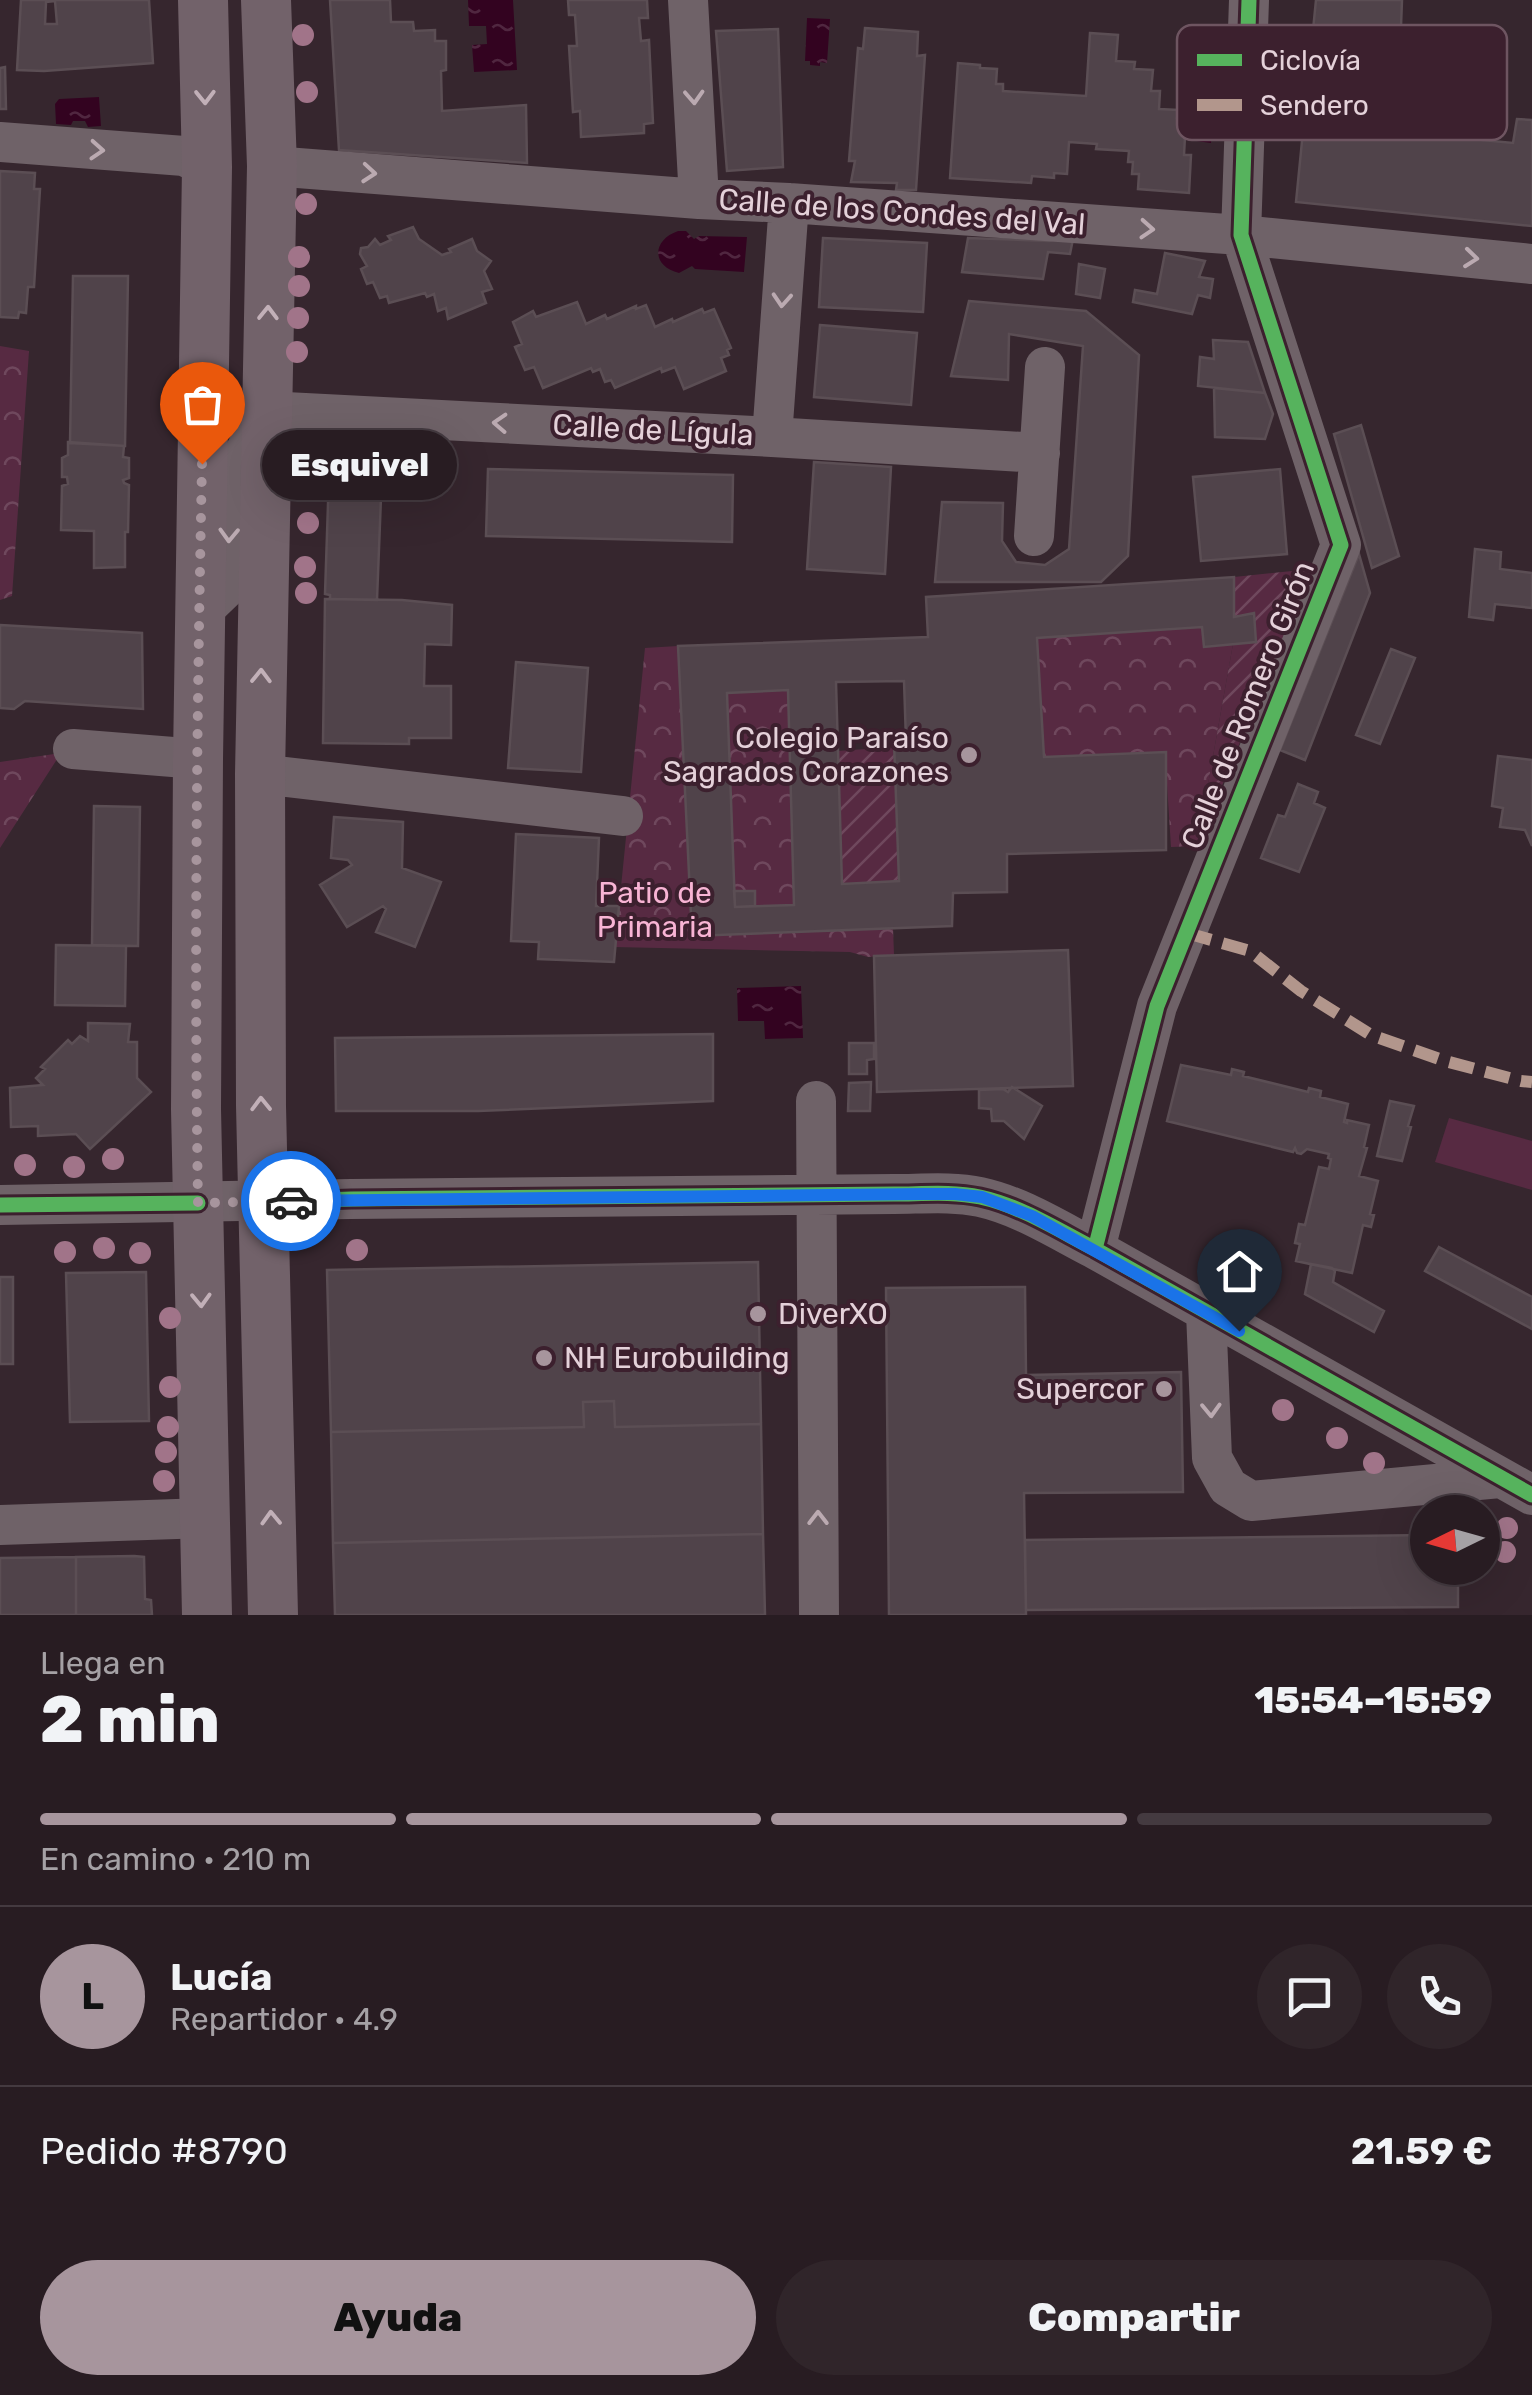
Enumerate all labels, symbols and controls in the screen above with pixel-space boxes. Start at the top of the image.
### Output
legend [1177,25,1507,140]
text: Ciclovía [1260,44,1361,77]
text: Sendero [1260,89,1369,122]
one-way arrow [195,90,216,106]
one-way arrow [683,90,704,106]
one-way arrow [90,138,106,160]
one-way arrow [361,162,377,183]
street label: Calle de los Condes del Val [717,181,1087,243]
one-way arrow [1139,217,1155,239]
one-way arrow [1463,246,1479,268]
one-way arrow [772,293,793,309]
one-way arrow [258,305,279,321]
pin [160,362,245,465]
icon: bag [175,377,230,432]
street label: Calle de Lígula [552,407,754,453]
one-way arrow [491,412,507,433]
callout: Esquivel [262,429,457,499]
text: Esquivel [290,446,429,484]
one-way arrow [218,527,239,543]
street label: Calle de Romero Girón [1174,556,1322,854]
one-way arrow [251,668,272,684]
place label: Colegio Paraíso Sagrados Corazones [663,720,949,790]
marker: Colegio Paraíso Sagrados Corazones [958,744,980,766]
park label: Patio de Primaria [597,875,713,945]
one-way arrow [250,1096,272,1112]
courier [241,1151,341,1251]
icon: car [264,1174,319,1229]
pin [1197,1229,1282,1332]
icon: home [1212,1244,1267,1299]
one-way arrow [191,1293,212,1309]
place label: DiverXO [778,1296,888,1332]
marker: DiverXO [747,1303,769,1325]
place label: NH Eurobuilding [564,1340,790,1376]
marker: NH Eurobuilding [533,1347,555,1369]
place label: Supercor [1016,1371,1145,1407]
marker: Supercor [1153,1378,1175,1400]
one-way arrow [1200,1402,1221,1418]
north arrow [1410,1495,1500,1585]
map controls [1410,1495,1500,1585]
one-way arrow [260,1509,281,1525]
one-way arrow [808,1509,829,1525]
text: Llega en [40,1644,166,1682]
text: 15:54–15:59 [1254,1677,1492,1723]
text: 2 min [40,1681,220,1758]
text: En camino · 210 m [40,1840,311,1878]
button: chat [1257,1944,1362,2049]
button: phone [1387,1944,1492,2049]
text: Lucía [170,1954,272,2000]
text: L [81,1973,104,2019]
text: Repartidor · 4.9 [170,2000,398,2038]
text: Pedido #8790 [40,2128,288,2174]
text: 21.59 € [1351,2128,1492,2174]
button: Ayuda [40,2260,756,2375]
button: Compartir [776,2260,1492,2375]

